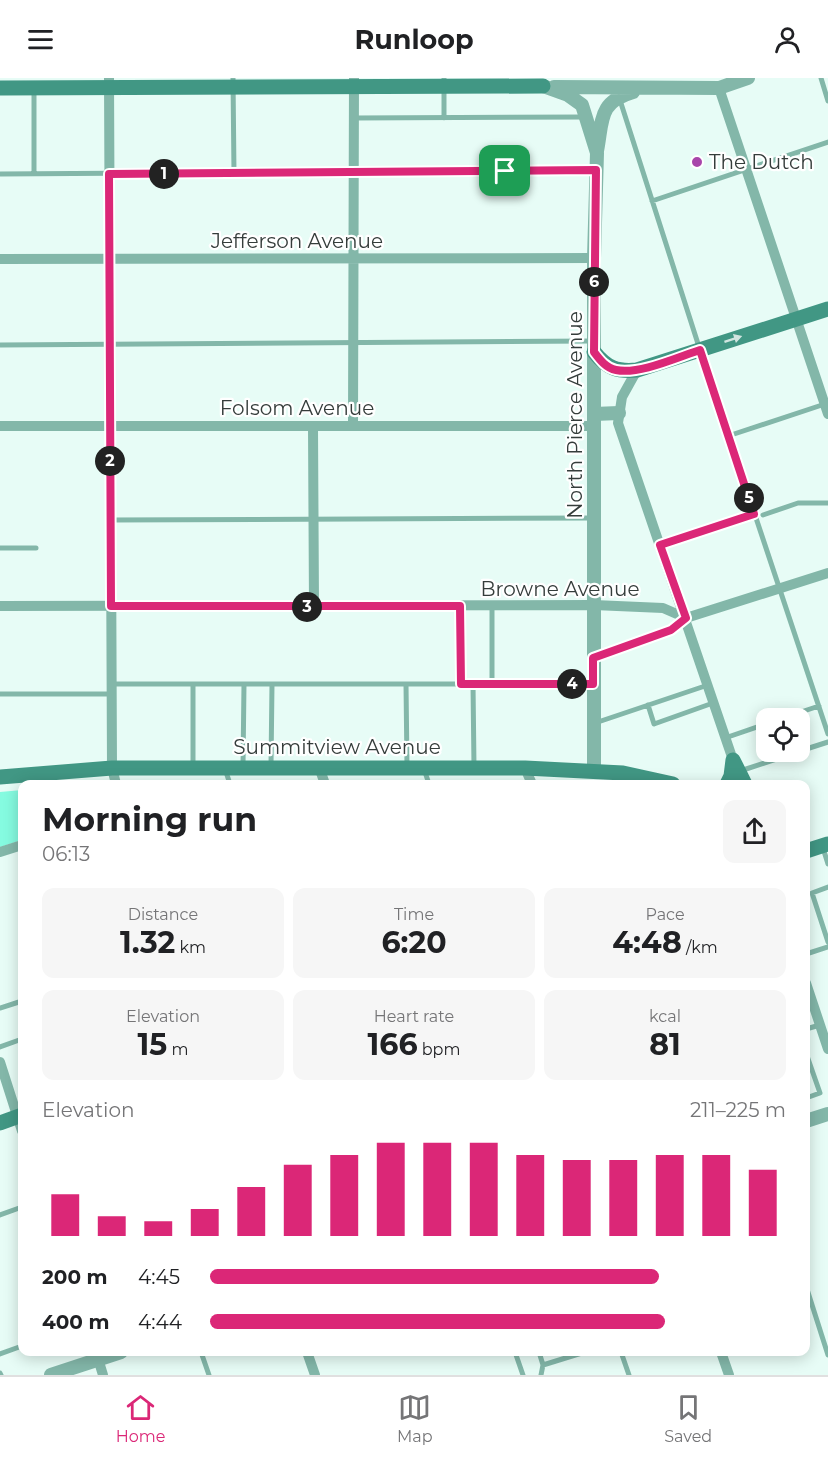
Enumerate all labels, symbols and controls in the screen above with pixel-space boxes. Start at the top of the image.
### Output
icon: menu [24,23,57,56]
text: Runloop [354,23,474,56]
icon: person [771,23,804,56]
pin [479,145,530,196]
place label: The Dutch [709,150,814,174]
icon: arrive [488,154,521,187]
marker: The Dutch [690,155,704,169]
pin: 1 [149,159,179,189]
text: 1 [161,164,167,183]
street label: Jefferson Avenue [210,229,383,253]
pin: 6 [579,267,609,297]
text: 6 [589,272,599,291]
street label: North Pierce Avenue [563,311,587,519]
one-way arrow [724,334,742,344]
street label: Folsom Avenue [220,396,374,420]
pin: 2 [95,446,125,476]
text: 2 [105,451,115,470]
pin: 5 [734,483,764,513]
text: 5 [744,488,754,507]
street label: Browne Avenue [481,577,639,601]
pin: 3 [292,592,322,622]
text: 3 [302,597,312,616]
pin: 4 [557,669,587,699]
text: 4 [566,674,578,693]
map controls [756,708,810,762]
button: locate [756,708,810,762]
street label: Summitview Avenue [233,735,441,759]
text: Morning run [42,799,257,839]
button: share [723,800,786,863]
text: 06:13 [42,842,90,866]
text: Distance [128,905,198,924]
text: Time [394,905,434,924]
text: Pace [645,905,685,924]
text: 1.32 [120,924,175,961]
text: 6:20 [381,924,447,961]
text: 4:48 [612,924,682,961]
text: km [175,938,206,957]
text: /km [682,938,718,957]
text: Elevation [126,1007,200,1026]
text: Heart rate [374,1007,454,1026]
text: kcal [649,1007,681,1026]
text: 15 [138,1026,167,1063]
text: 166 [368,1026,418,1063]
text: 81 [649,1026,681,1063]
text: m [167,1040,188,1059]
text: bpm [418,1040,460,1059]
text: Elevation [42,1098,134,1122]
text: 211–225 m [690,1098,786,1122]
text: 200 m [42,1265,108,1289]
text: 4:45 [138,1265,180,1289]
text: 400 m [42,1310,110,1334]
text: 4:44 [138,1310,182,1334]
tab: Home [116,1391,165,1446]
tab: Map [397,1391,433,1446]
tab: Saved [664,1391,712,1446]

